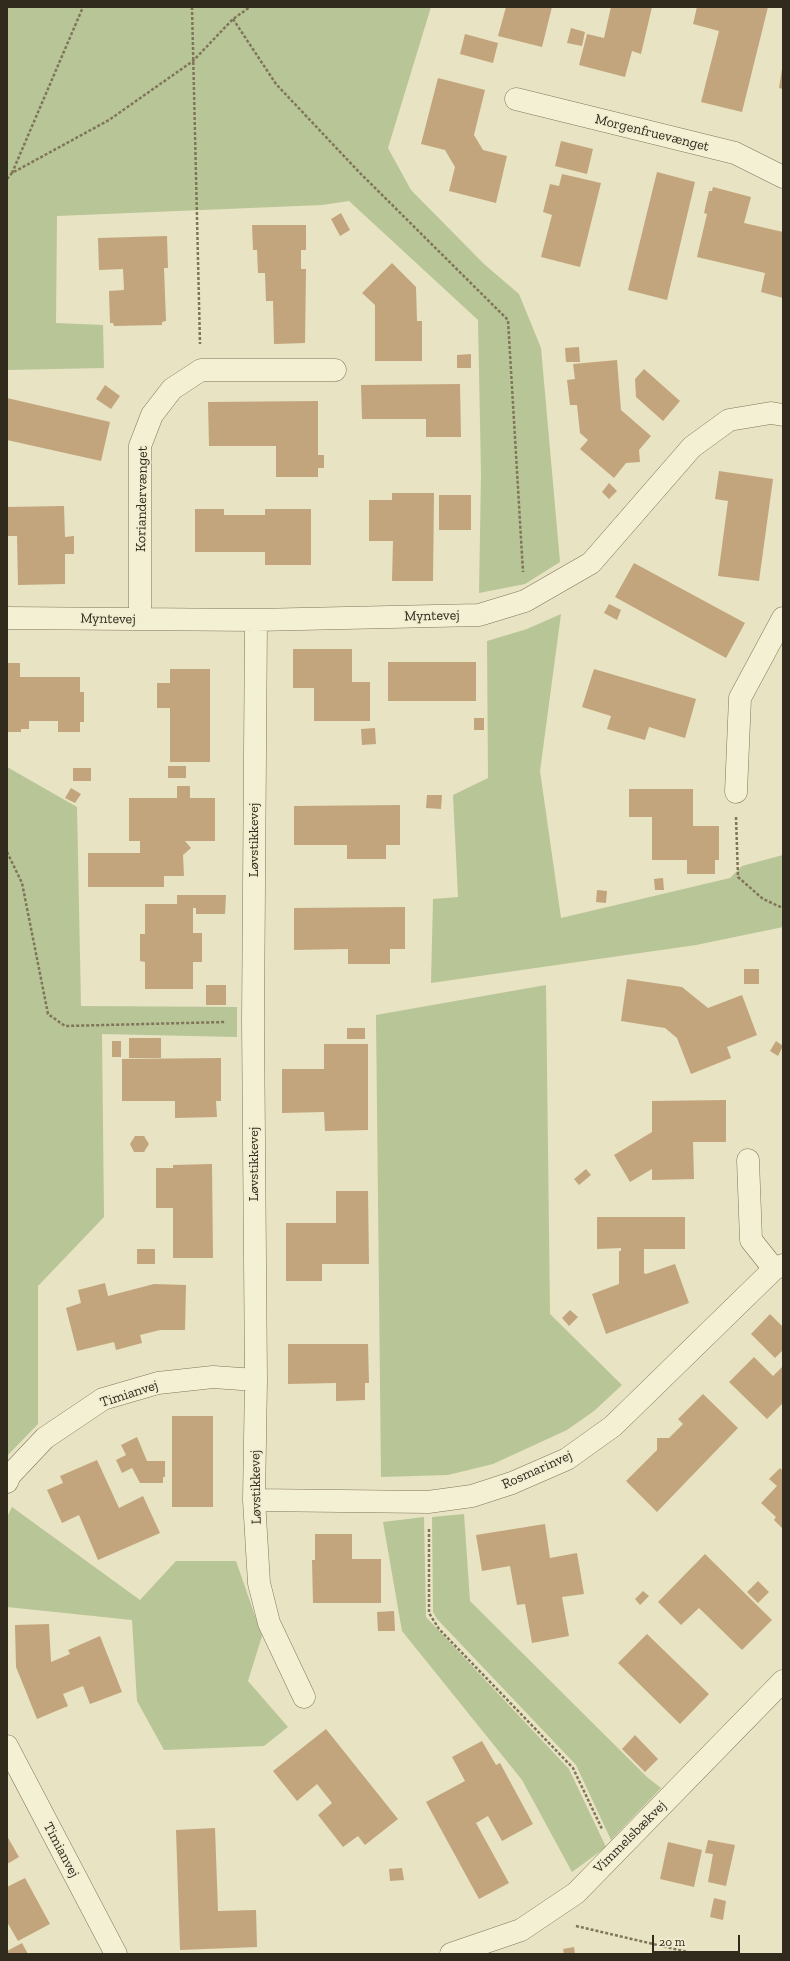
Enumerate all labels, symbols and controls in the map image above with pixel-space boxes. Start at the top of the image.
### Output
street label: Morgenfruevænget [593,111,711,155]
street label: Koriandervænget [133,446,151,552]
street label: Myntevej [404,607,460,625]
street label: Myntevej [80,610,136,628]
street label: Løvstikkevej [246,803,262,877]
street label: Løvstikkevej [246,1127,262,1201]
street label: Timianvej [98,1377,160,1411]
street label: Rosmarinvej [499,1447,575,1493]
street label: Løvstikkevej [247,1450,265,1524]
street label: Vimmelsbækvej [590,1797,670,1877]
street label: Timianvej [39,1820,83,1880]
scale bar [654,1927,742,1953]
text: 20 m [659,1935,685,1949]

